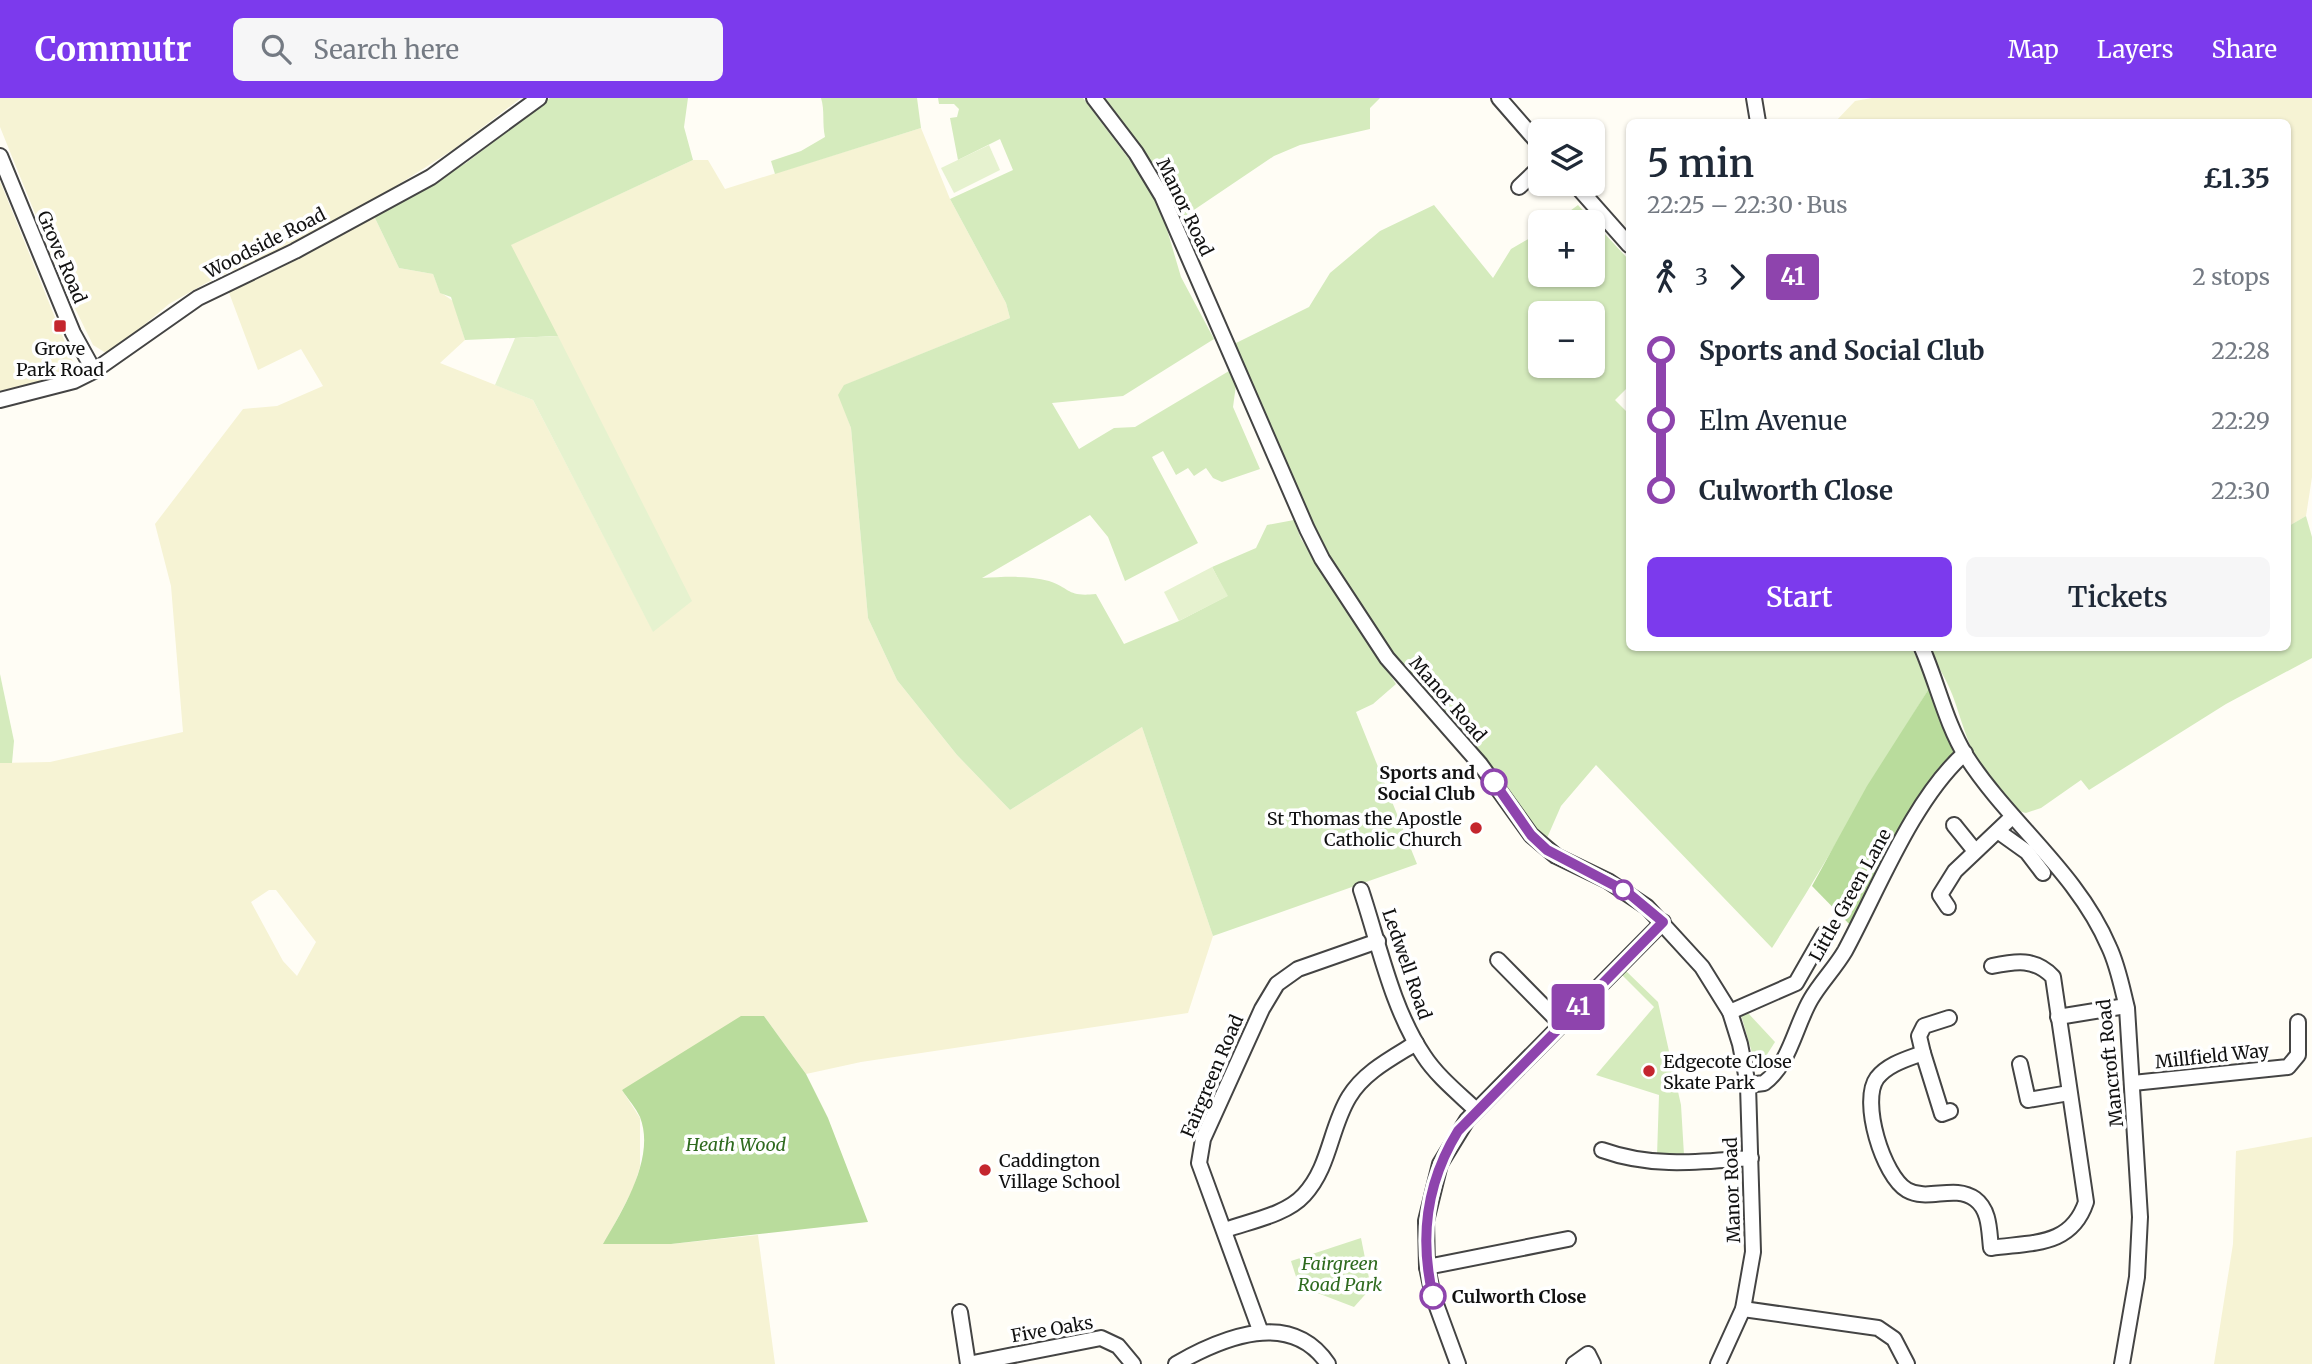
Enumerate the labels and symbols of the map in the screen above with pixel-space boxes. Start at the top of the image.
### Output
street label: Manor Road [1151,154,1219,260]
street label: Woodside Road [200,203,329,284]
street label: Grove Road [32,207,92,307]
marker: Grove Park Road [52,318,68,334]
place label: Grove Park Road [16,337,104,381]
street label: Manor Road [1405,652,1491,747]
place label: Sports and Social Club [1377,761,1475,805]
marker: Sports and Social Club [1481,769,1507,795]
place label: St Thomas the Apostle Catholic Church [1267,807,1462,851]
marker: St Thomas the Apostle Catholic Church [1468,820,1484,836]
street label: Little Green Lane [1804,825,1896,965]
unlabelled marker [1613,880,1633,900]
street label: Ledwell Road [1377,906,1437,1022]
line badge: 41 [1546,984,1610,1030]
street label: Mancroft Road [2092,998,2128,1128]
street label: Fairgreen Road [1176,1011,1248,1141]
street label: Millfield Way [2154,1039,2271,1073]
place label: Edgecote Close Skate Park [1663,1050,1792,1094]
marker: Edgecote Close Skate Park [1641,1063,1657,1079]
park label: Heath Wood [685,1133,787,1156]
street label: Manor Road [1719,1137,1745,1243]
place label: Caddington Village School [998,1149,1121,1193]
marker: Caddington Village School [977,1162,993,1178]
park label: Fairgreen Road Park [1298,1252,1382,1296]
marker: Culworth Close [1420,1283,1446,1309]
place label: Culworth Close [1452,1285,1587,1308]
street label: Five Oaks [1009,1310,1095,1348]

